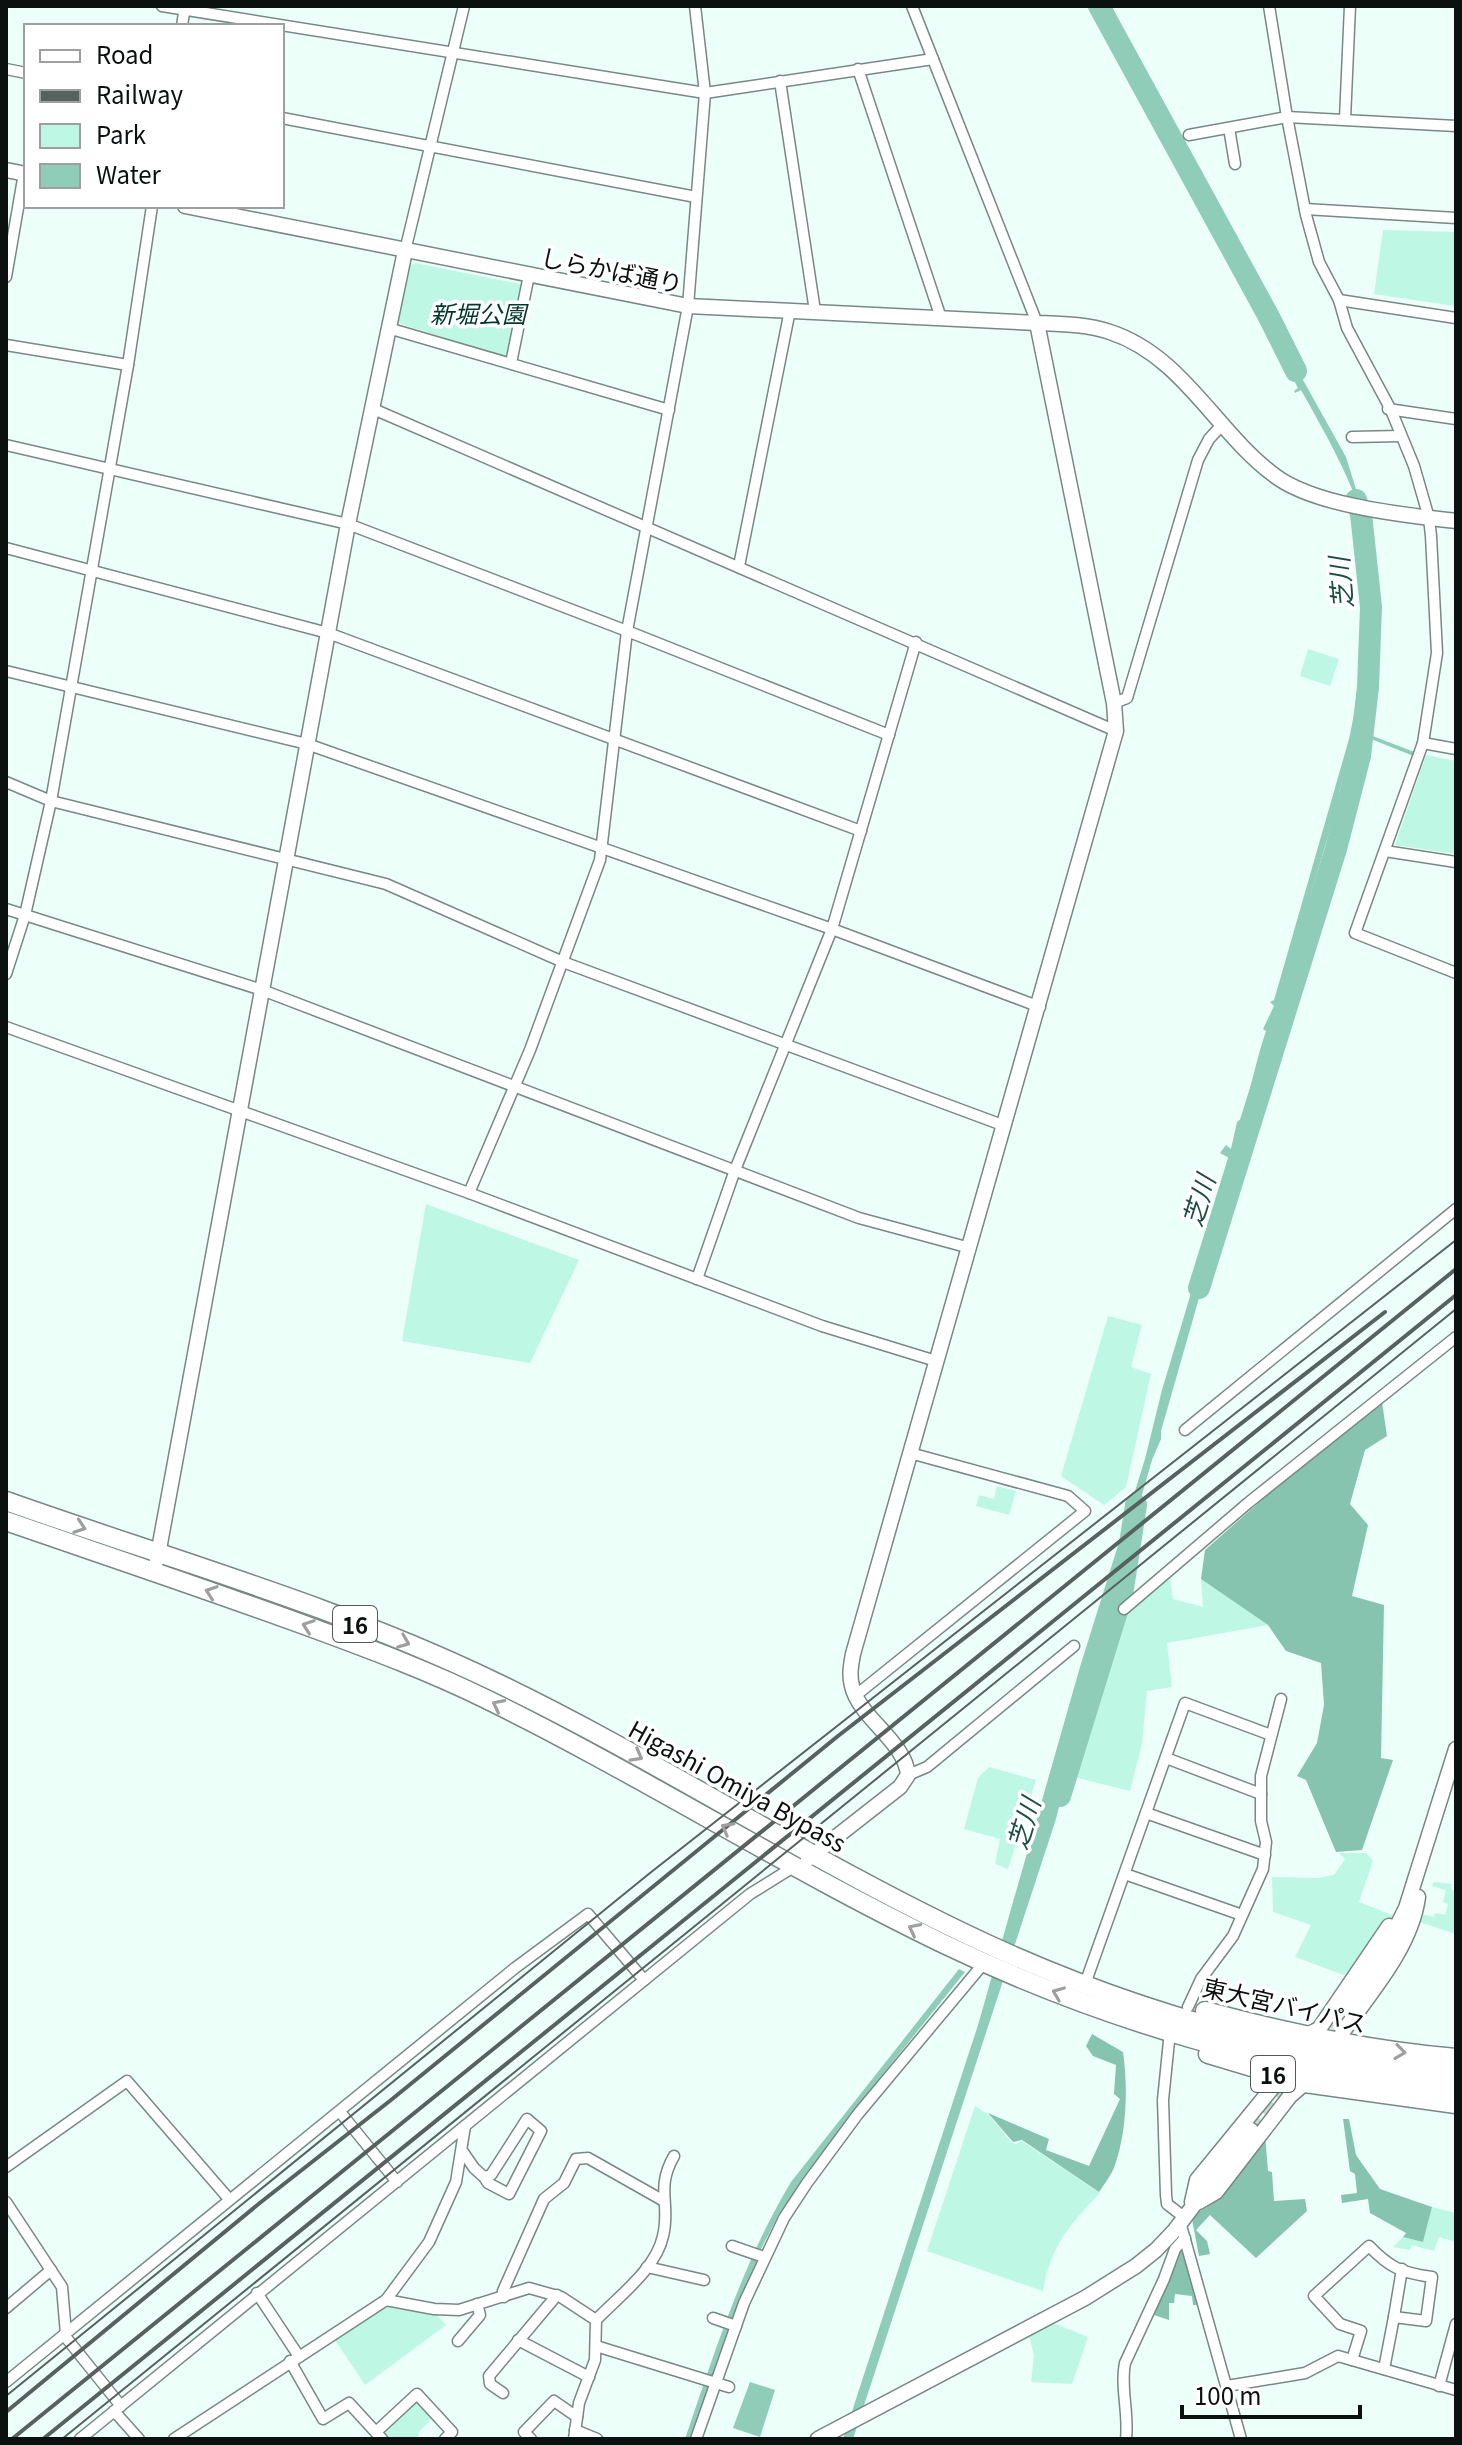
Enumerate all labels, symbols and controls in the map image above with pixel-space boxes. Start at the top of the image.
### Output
legend [24,24,284,208]
text: Road [96,36,153,71]
text: Railway [96,76,183,111]
text: Park [96,116,147,151]
text: Water [96,156,162,191]
street label: しらかば通り [538,238,686,300]
park label: 新堀公園 [430,295,529,330]
water label: 芝川 [1318,553,1360,611]
water label: 芝川 [1172,1167,1223,1230]
one-way arrow [72,1517,86,1533]
one-way arrow [205,1585,219,1601]
road number: 16 [333,1606,377,1642]
one-way arrow [302,1619,316,1636]
one-way arrow [396,1632,410,1649]
one-way arrow [491,1699,506,1714]
street label: Higashi Omiya Bypass [623,1711,853,1859]
one-way arrow [629,1747,643,1762]
water label: 芝川 [997,1790,1048,1853]
one-way arrow [721,1822,736,1838]
one-way arrow [908,1923,923,1939]
street label: 東大宮バイパス [1199,1968,1371,2040]
one-way arrow [1052,1986,1066,2003]
one-way arrow [1393,2043,1407,2060]
road number: 16 [1251,2056,1295,2092]
scale bar [1182,2369,1360,2419]
text: 100 m [1194,2377,1262,2412]

